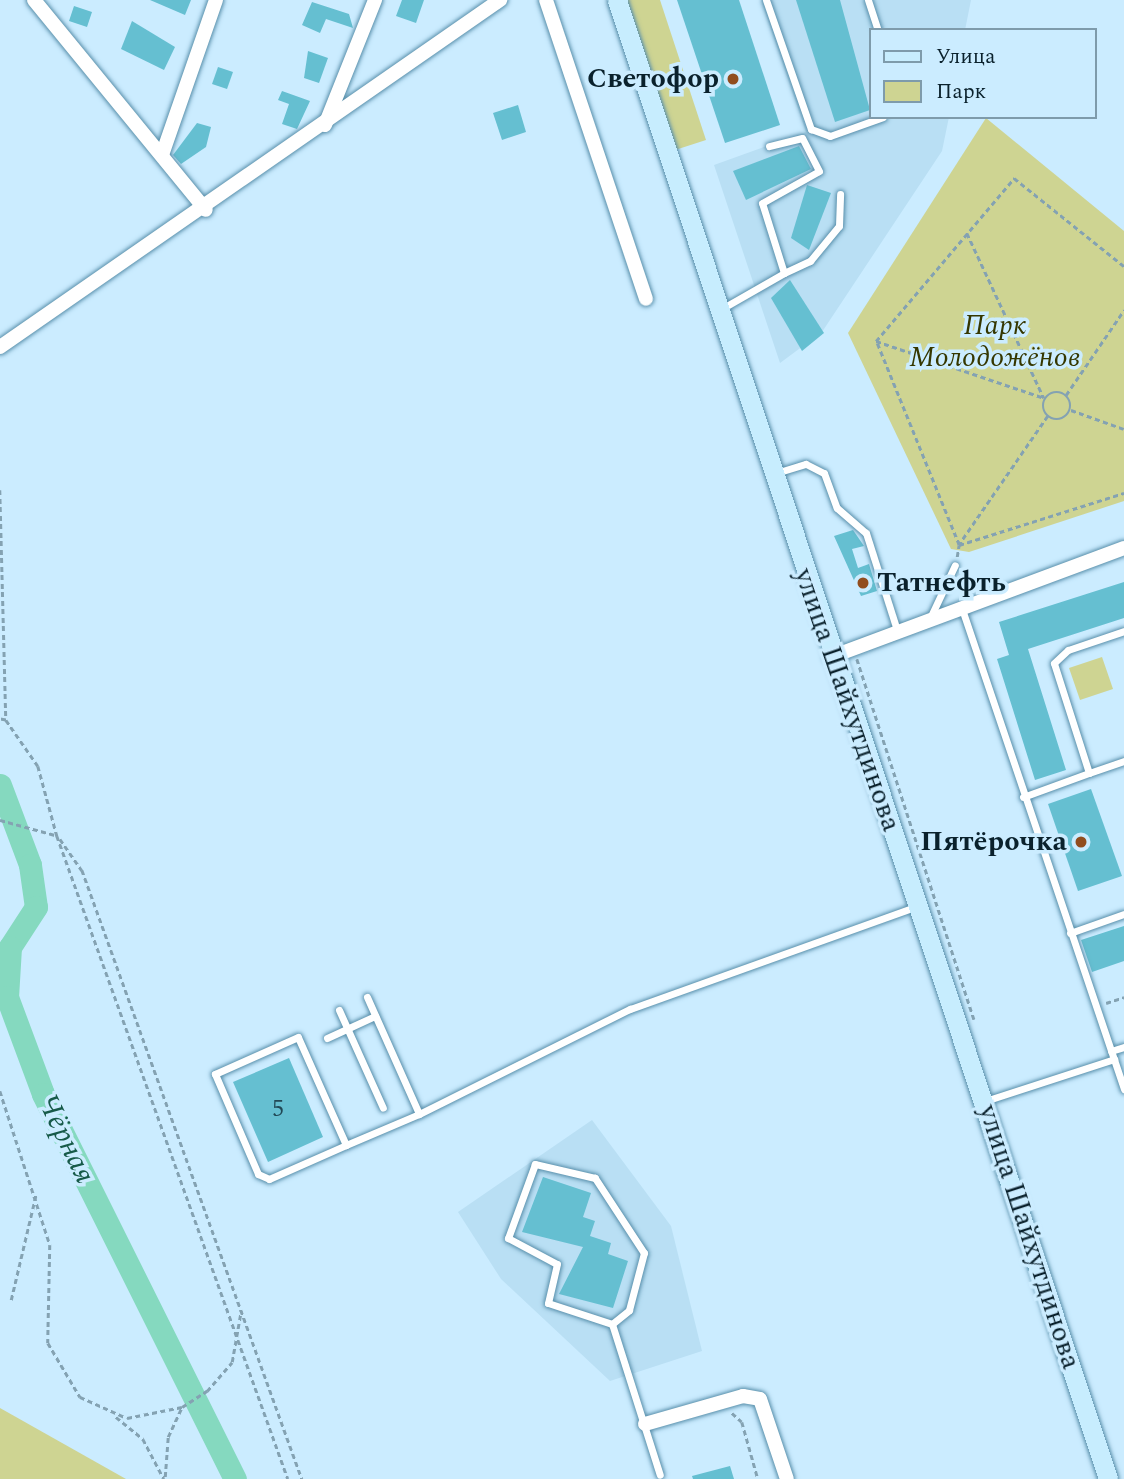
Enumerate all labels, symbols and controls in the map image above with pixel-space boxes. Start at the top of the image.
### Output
legend [869,28,1096,119]
text: Улица [936,41,995,73]
place label: Светофор [587,62,719,96]
marker: Светофор [725,71,741,87]
text: Парк [936,76,986,108]
park label: Парк Молодожёнов [909,309,1081,375]
street label: улица Шайхутдинова [786,564,908,836]
place label: Татнефть [877,566,1006,600]
marker: Татнефть [855,575,871,591]
place label: Пятёрочка [920,825,1067,859]
marker: Пятёрочка [1073,834,1089,850]
water label: Чёрная [29,1089,103,1189]
house number: 5 [272,1096,284,1124]
street label: улица Шайхутдинова [970,1101,1088,1373]

